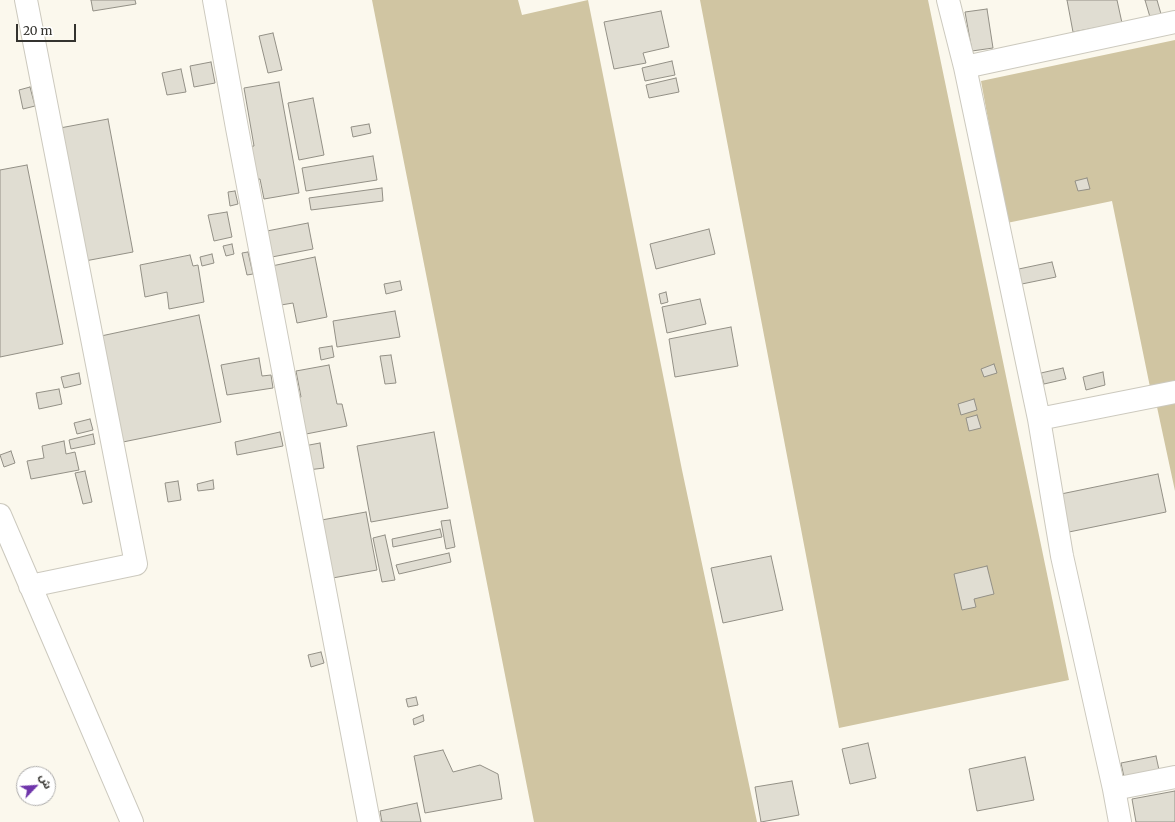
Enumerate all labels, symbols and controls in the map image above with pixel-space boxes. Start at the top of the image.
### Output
scale bar [18,16,78,42]
text: 20 m [23,23,52,38]
north arrow [16,766,56,806]
text: ش [36,772,55,791]

